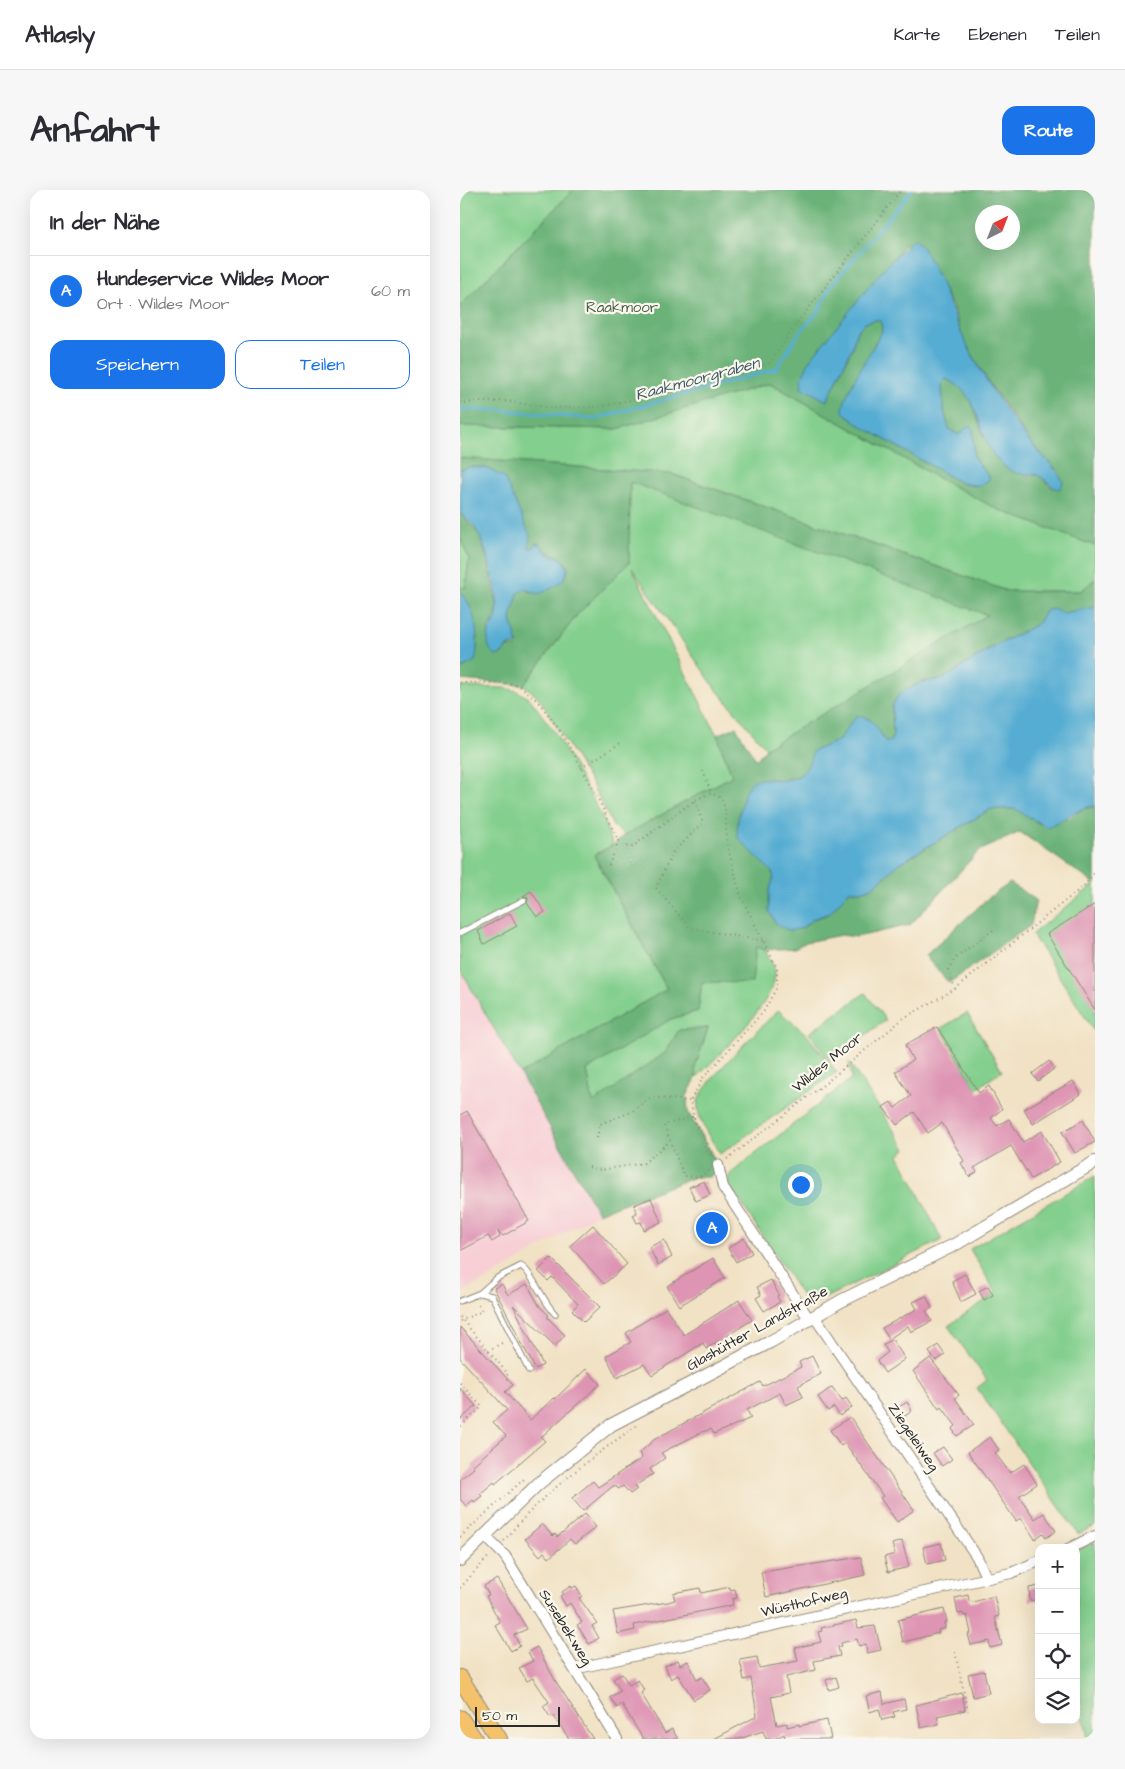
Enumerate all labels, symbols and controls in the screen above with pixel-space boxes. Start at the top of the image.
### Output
text: Atlasly [25,18,95,52]
text: Karte [893,22,941,47]
text: Ebenen [969,22,1027,47]
text: Teilen [1055,22,1100,47]
text: Anfahrt [30,106,159,155]
button: Route [1002,106,1095,155]
north arrow [975,205,1020,250]
text: In der Nähe [50,208,160,237]
text: Hundeservice Wildes Moor [97,266,329,293]
text: A [61,280,71,302]
text: 60 m [371,280,410,302]
text: Ort · Wildes Moor [97,293,229,315]
park label: Raakmoor [586,297,658,318]
button: Speichern [50,340,225,389]
button: Teilen [235,340,410,389]
water label: Raakmoorgraben [633,351,764,407]
street label: Wildes Moor [787,1027,867,1097]
your location [788,1172,814,1198]
pin: A [696,1209,728,1247]
street label: Glashütter Landstraße [683,1281,832,1376]
street label: Ziegeleiweg [882,1399,944,1477]
map controls [1035,1544,1080,1724]
button: + [1035,1544,1080,1589]
street label: Wüsthofweg [759,1582,850,1624]
street label: Susebekweg [533,1585,598,1670]
button: − [1035,1589,1080,1634]
button: locate [1035,1634,1080,1679]
button: layers [1035,1679,1080,1724]
scale bar [475,1704,560,1727]
text: 50 m [482,1706,517,1726]

